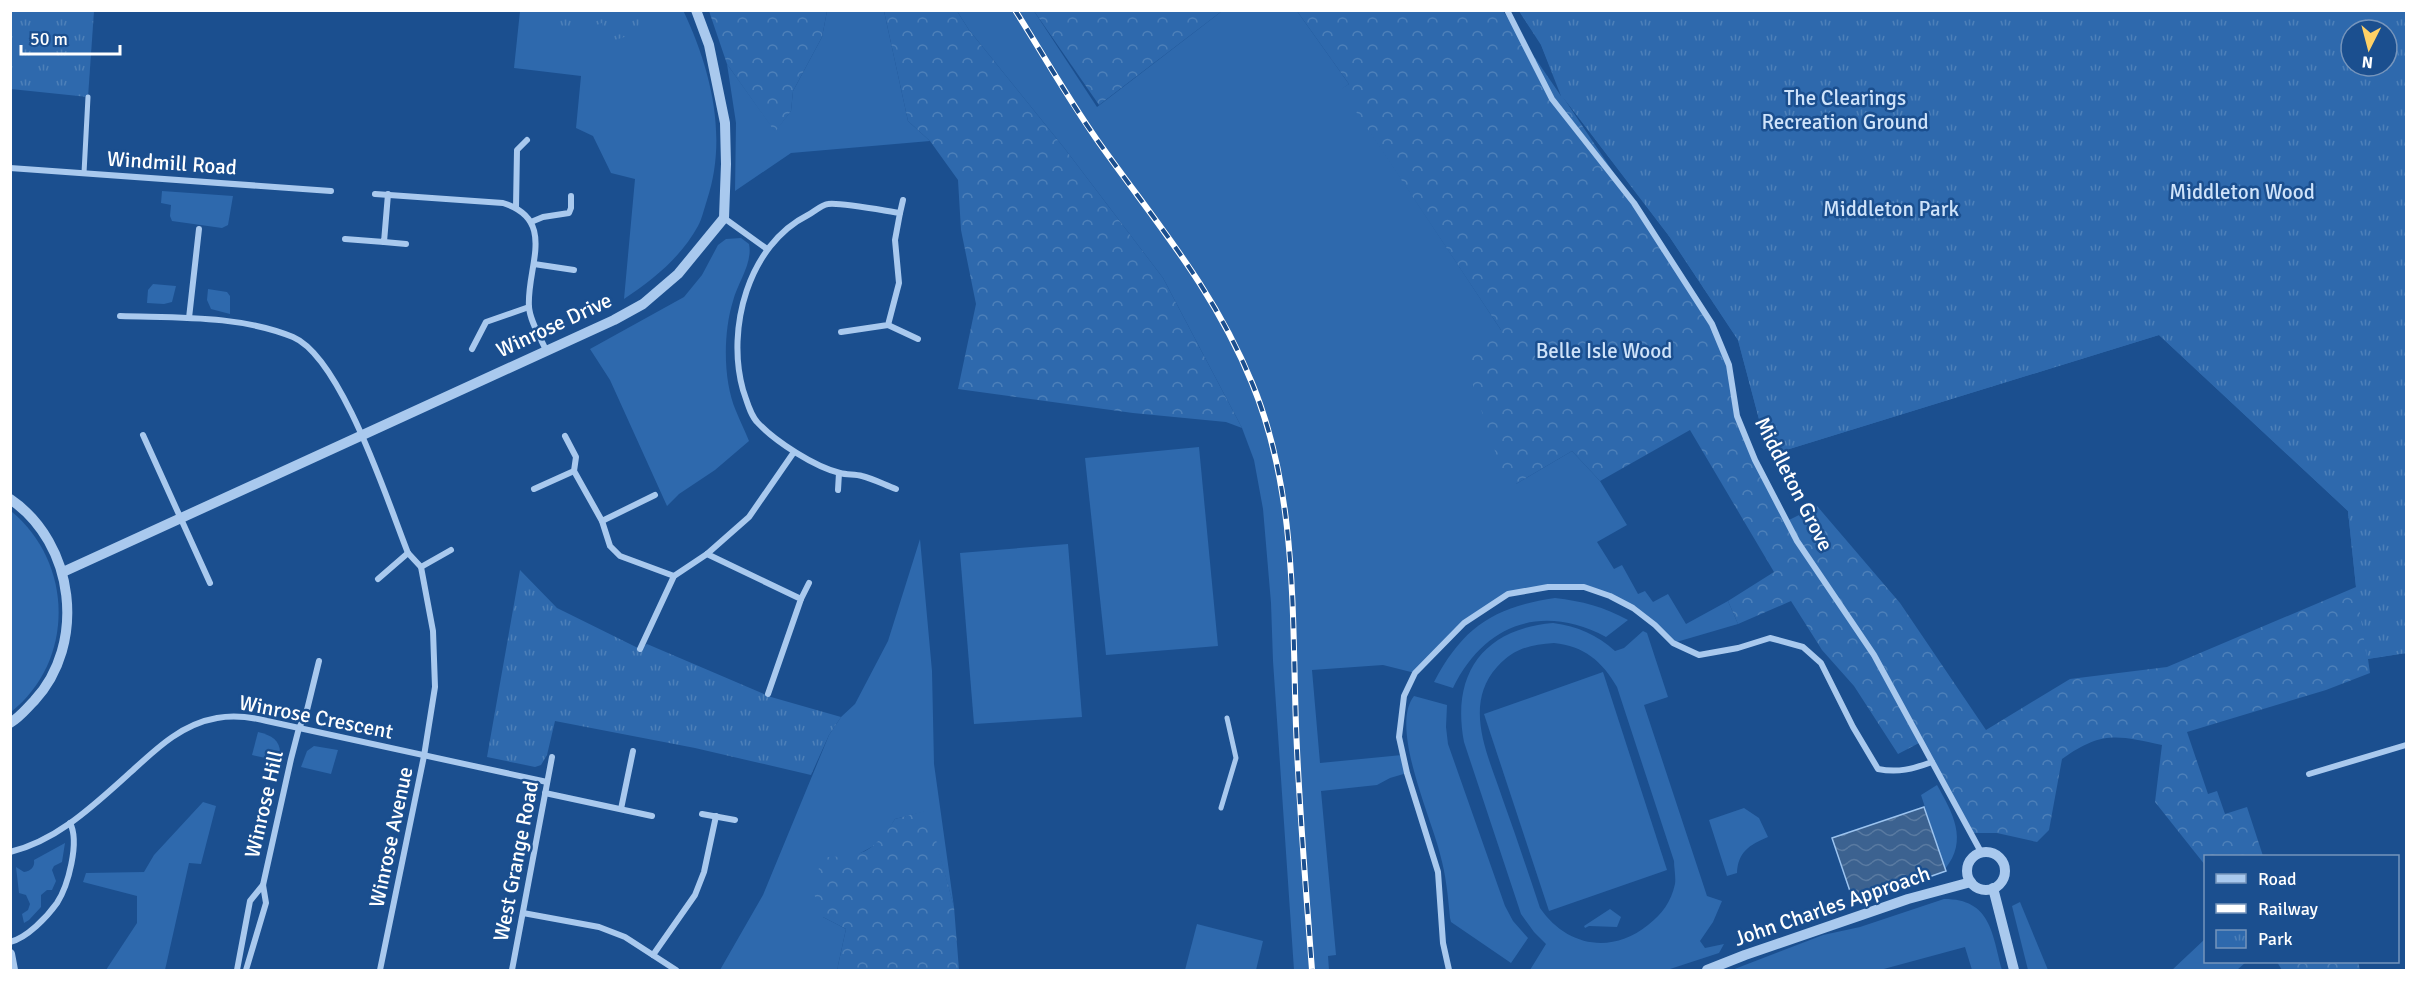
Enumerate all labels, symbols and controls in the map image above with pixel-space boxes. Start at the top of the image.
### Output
scale bar [21,18,120,56]
north arrow [2339,18,2399,78]
text: 50 m [30,28,68,50]
text: N [2361,51,2374,72]
park label: The Clearings Recreation Ground [1761,85,1929,135]
street label: Windmill Road [106,145,238,181]
park label: Middleton Wood [2169,179,2315,205]
park label: Middleton Park [1823,196,1959,222]
street label: Winrose Drive [492,287,616,363]
park label: Belle Isle Wood [1536,338,1672,364]
street label: Middleton Grove [1749,413,1839,555]
street label: Winrose Crescent [237,689,395,745]
street label: Winrose Hill [239,748,289,860]
street label: Winrose Avenue [363,764,419,910]
street label: West Grange Road [488,778,544,944]
legend [2204,855,2399,963]
street label: John Charles Approach [1730,860,1934,952]
text: Road [2258,868,2297,890]
text: Railway [2258,898,2319,920]
text: Park [2258,928,2293,950]

